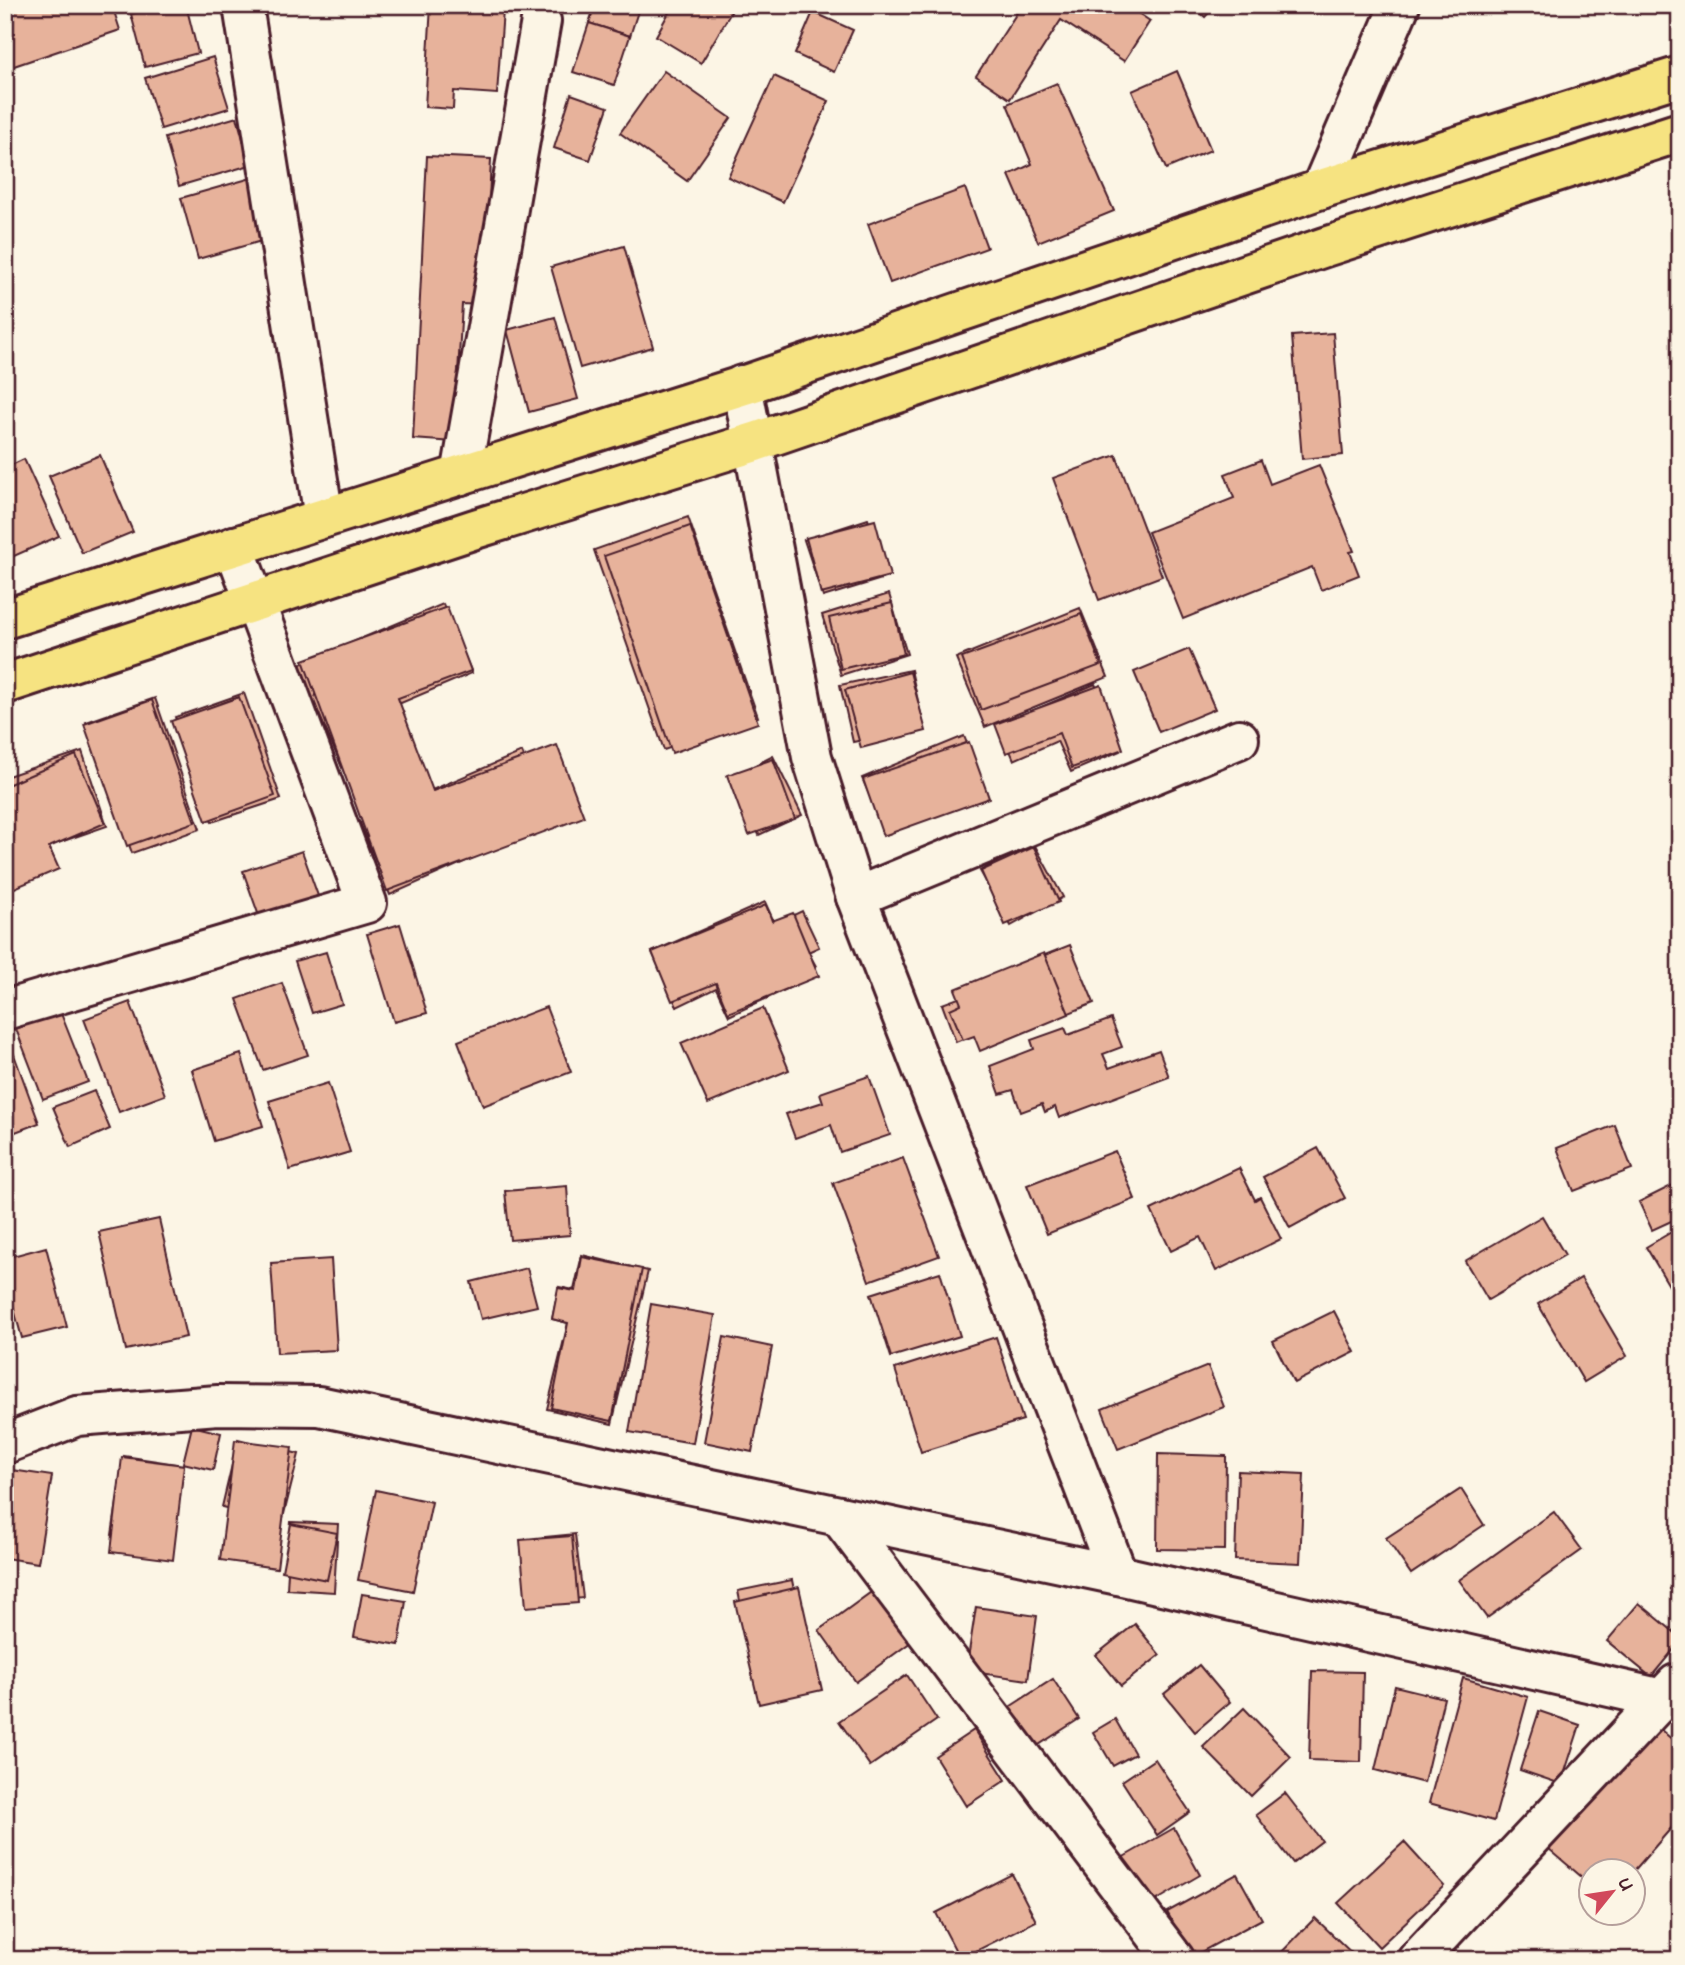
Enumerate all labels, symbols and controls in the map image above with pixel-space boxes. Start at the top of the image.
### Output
north arrow [1576,1856,1646,1926]
text: U [1611,1873,1640,1896]

